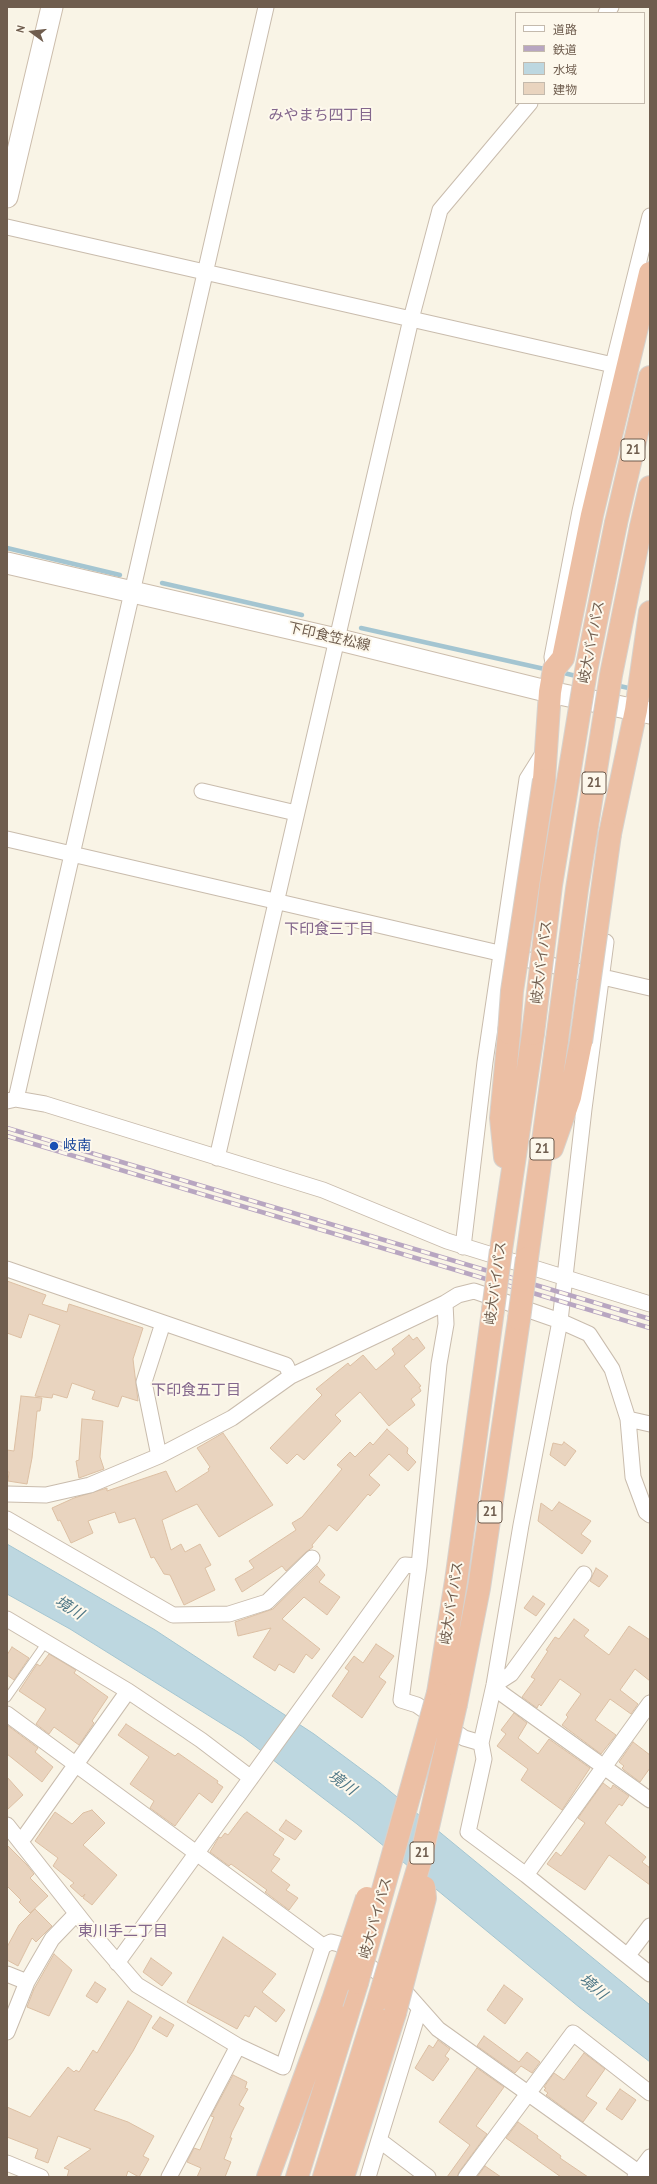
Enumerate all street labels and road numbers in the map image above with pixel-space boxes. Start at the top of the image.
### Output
road number: 21 [621,439,645,461]
street label: 岐大バイパス [576,599,608,685]
street label: 下印食笠松線 [286,619,372,655]
road number: 21 [582,772,606,794]
street label: 岐大バイパス [529,919,555,1005]
road number: 21 [530,1138,554,1160]
street label: 岐大バイパス [482,1240,510,1326]
road number: 21 [478,1501,502,1523]
street label: 岐大バイパス [437,1560,467,1646]
road number: 21 [410,1842,434,1864]
street label: 岐大バイパス [356,1875,396,1961]

